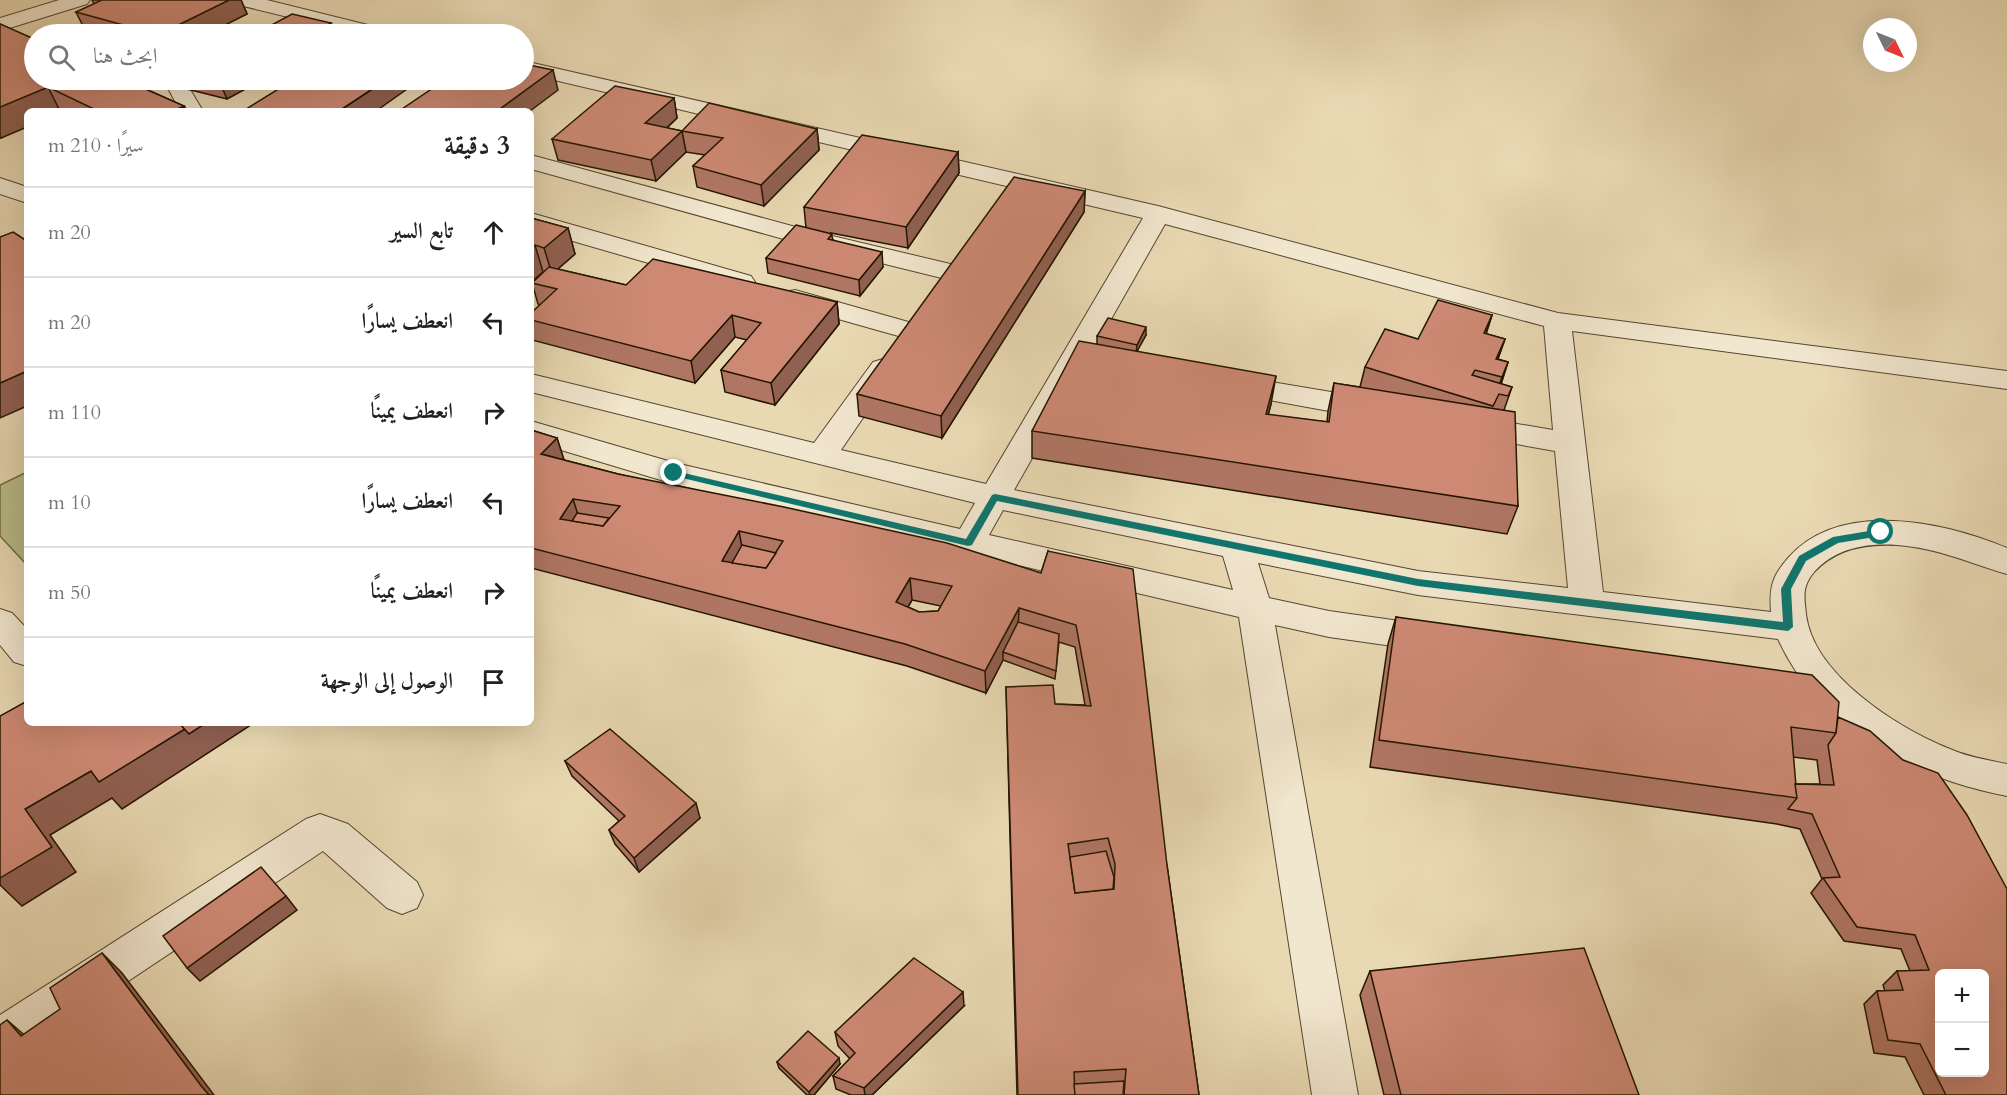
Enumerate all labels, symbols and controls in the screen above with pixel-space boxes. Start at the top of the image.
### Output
north arrow [1863,18,1917,72]
search box [24,24,534,90]
icon: search [45,41,78,74]
text: ابحث هنا [93,41,158,71]
text: 3 دقيقة [444,128,510,163]
text: سيرًا · 210 m [48,132,144,159]
text: تابع السير [390,216,453,246]
icon: ahead [477,216,510,249]
text: 20 m [48,219,91,246]
text: انعطف يسارًا [362,306,453,336]
icon: left [477,306,510,339]
text: 20 m [48,309,91,336]
text: انعطف يمينًا [370,396,453,426]
icon: right [477,396,510,429]
text: 110 m [48,399,101,426]
route end [660,459,686,485]
text: انعطف يسارًا [362,486,453,516]
icon: left [477,486,510,519]
text: 10 m [48,489,91,516]
route start [1867,518,1893,544]
text: انعطف يمينًا [370,576,453,606]
icon: right [477,576,510,609]
text: 50 m [48,579,91,606]
text: الوصول إلى الوجهة [321,666,453,696]
icon: arrive [477,666,510,699]
map controls [1935,969,1989,1077]
button: + [1935,969,1989,1023]
button: − [1935,1023,1989,1077]

